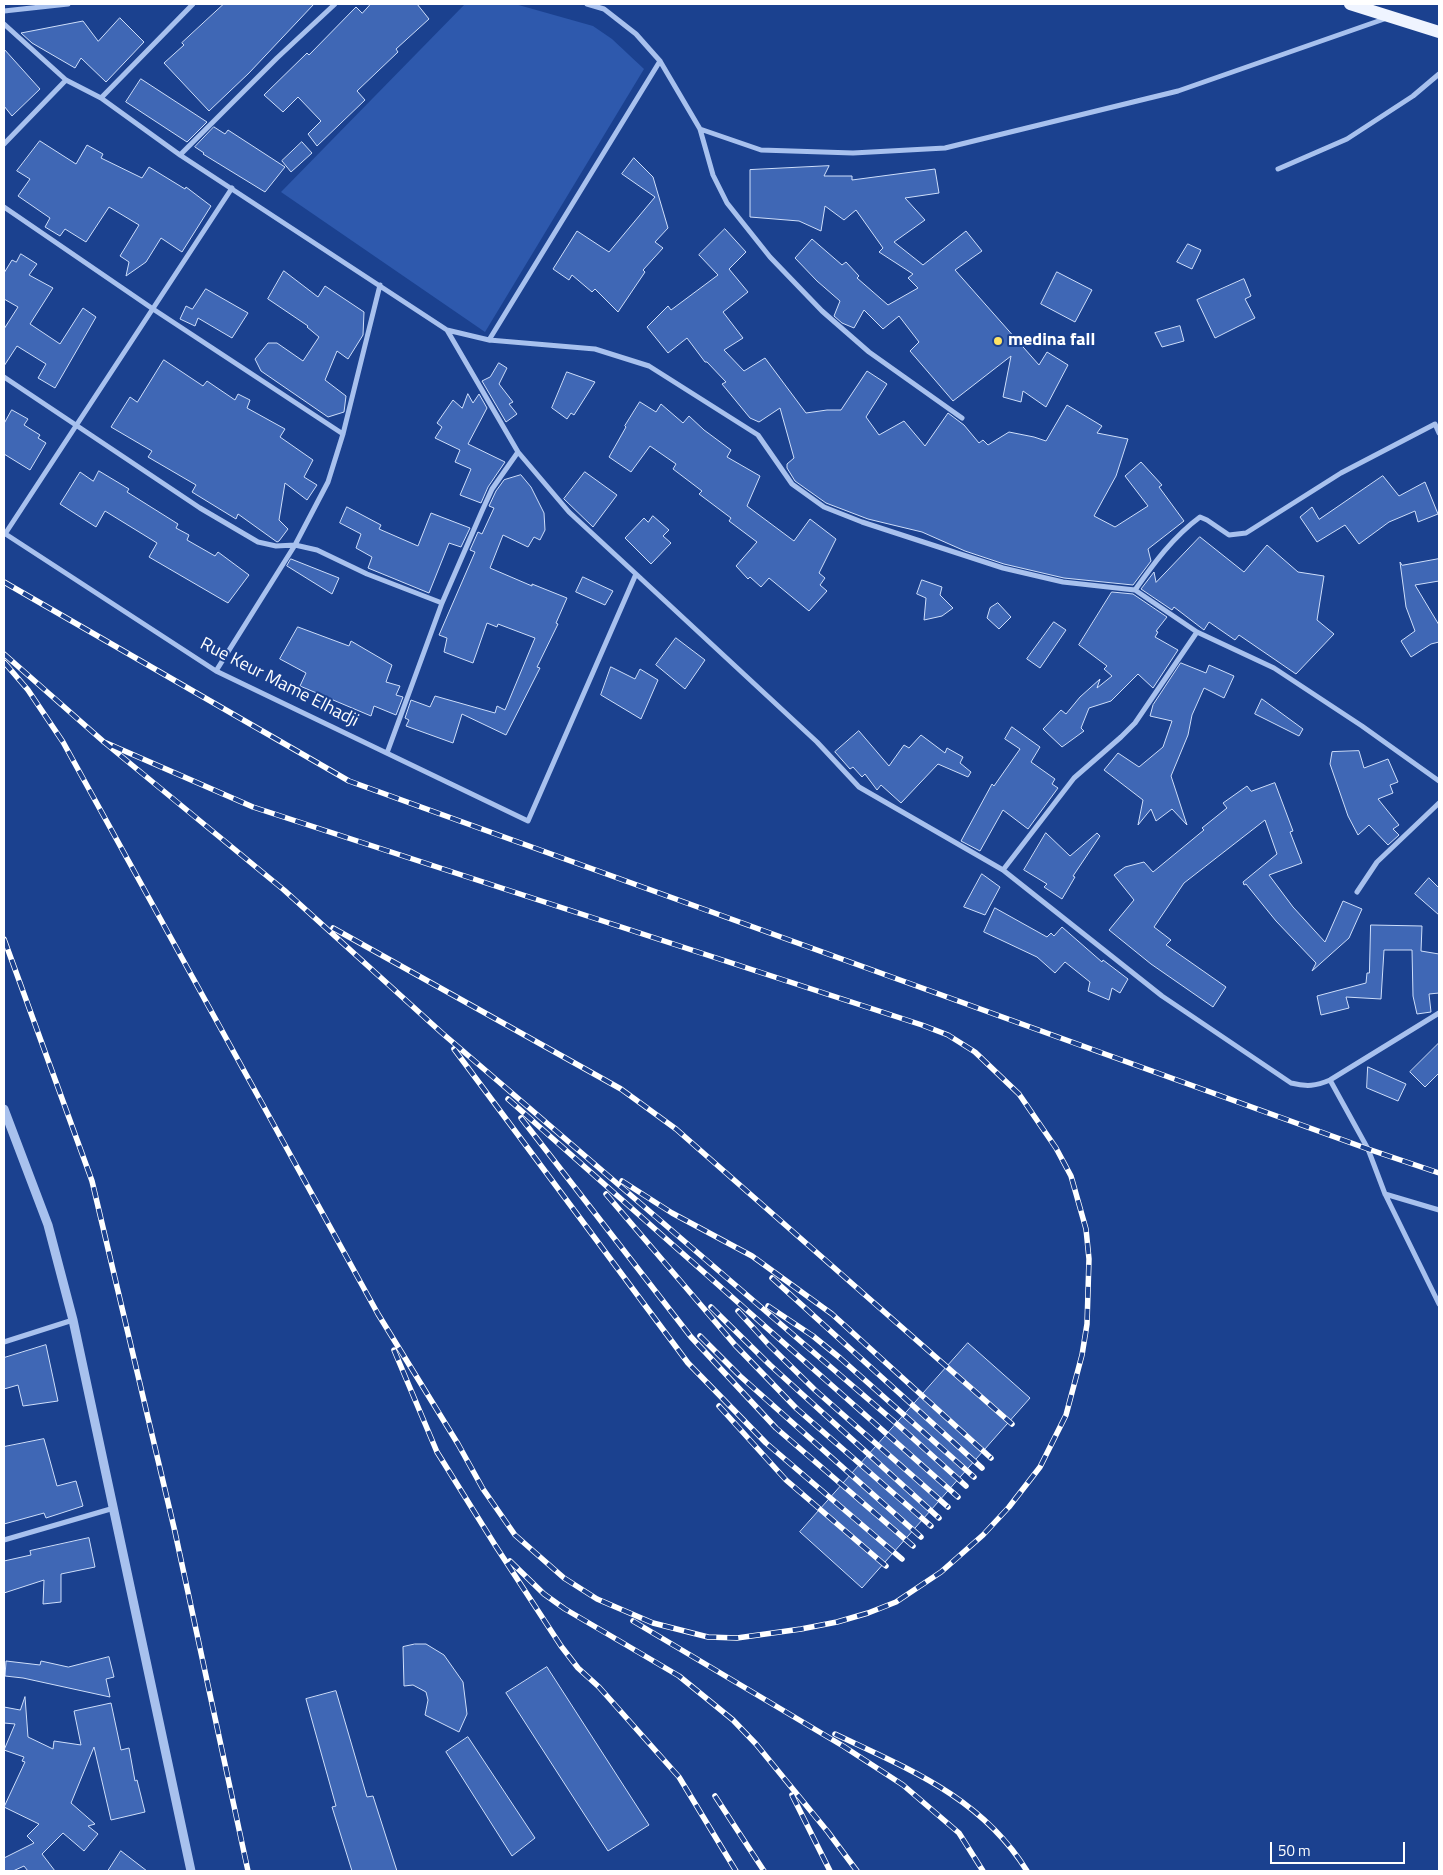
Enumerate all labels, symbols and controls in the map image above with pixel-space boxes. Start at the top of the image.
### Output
place label: medina fall [1008,330,1095,352]
marker: medina fall [992,335,1004,347]
street label: Rue Keur Mame Elhadji [196,634,362,732]
scale bar [1273,1832,1408,1864]
text: 50 m [1278,1839,1311,1862]

